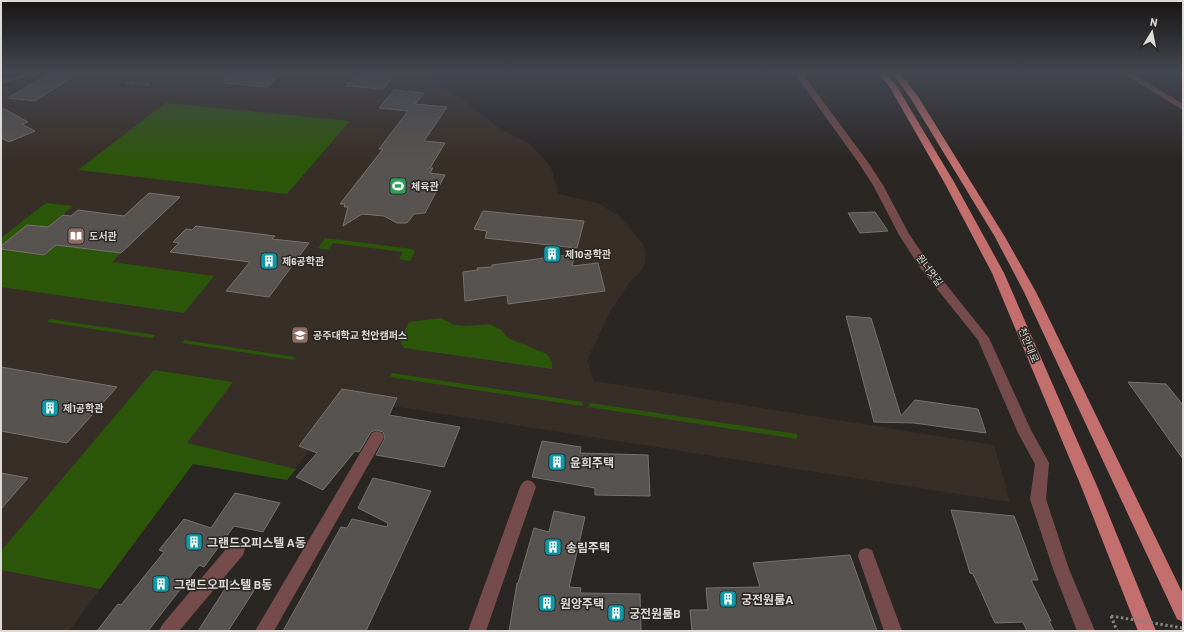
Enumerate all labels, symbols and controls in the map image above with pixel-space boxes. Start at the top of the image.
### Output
north arrow [1132,12,1172,52]
text: N [1149,15,1159,29]
sports icon: 체육관 [388,176,408,196]
place label: 체육관 [411,180,439,192]
library icon: 도서관 [66,226,86,246]
place label: 도서관 [89,230,117,242]
building icon: 제10공학관 [542,244,562,264]
place label: 제10공학관 [565,248,611,260]
building icon: 제6공학관 [259,251,279,271]
street label: 원너멋길 [914,252,946,288]
place label: 제6공학관 [282,255,324,267]
school or university icon: 공주대학교 천안캠퍼스 [290,325,310,345]
street label: 천안대로 [1016,326,1042,364]
place label: 공주대학교 천안캠퍼스 [313,329,407,341]
building icon: 제1공학관 [40,398,60,418]
place label: 제1공학관 [63,402,103,414]
building icon: 윤희주택 [547,452,567,472]
place label: 윤희주택 [570,455,614,469]
building icon: 그랜드오피스텔 A동 [184,532,204,552]
place label: 그랜드오피스텔 A동 [207,535,306,549]
building icon: 송림주택 [543,537,563,557]
place label: 송림주택 [566,540,610,554]
building icon: 그랜드오피스텔 B동 [151,574,171,594]
place label: 그랜드오피스텔 B동 [174,577,272,591]
building icon: 궁전원룸A [718,589,738,609]
place label: 궁전원룸A [741,592,793,606]
building icon: 원앙주택 [537,593,557,613]
place label: 원앙주택 [560,596,604,610]
building icon: 궁전원룸B [606,603,626,623]
place label: 궁전원룸B [629,606,681,620]

